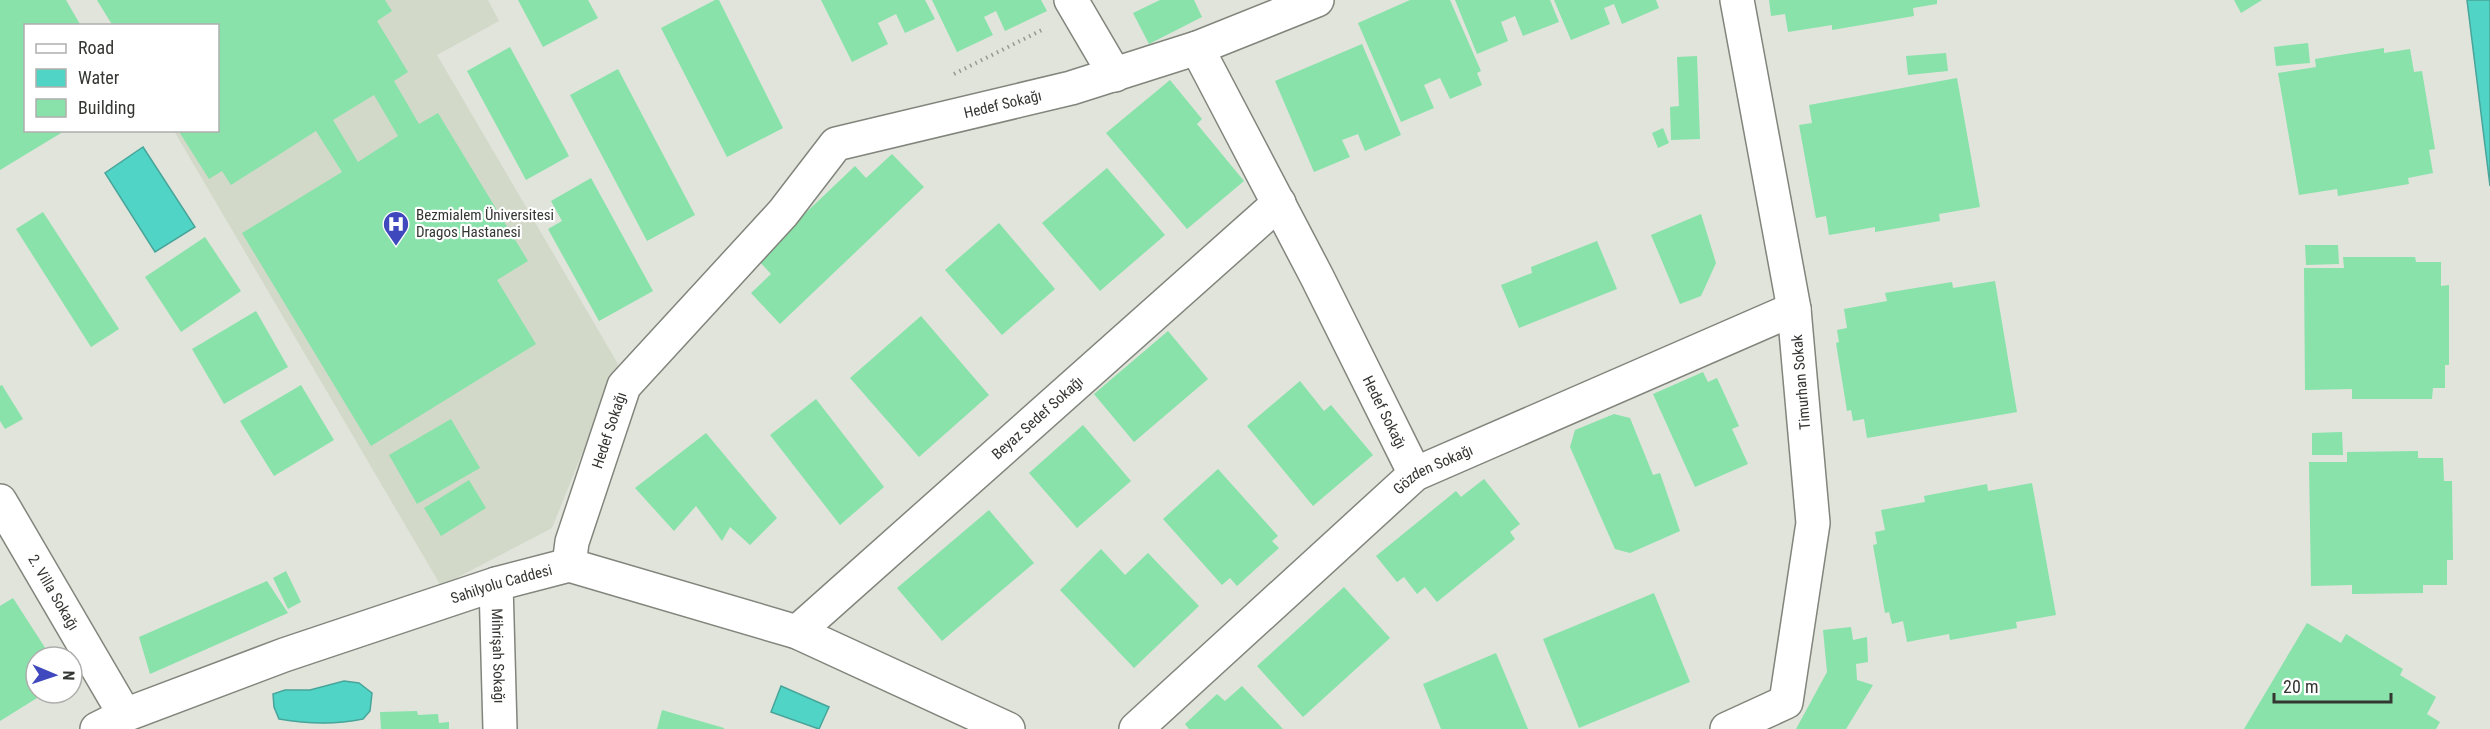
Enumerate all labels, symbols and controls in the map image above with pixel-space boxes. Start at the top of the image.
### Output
legend [24,24,219,132]
text: Road [78,37,114,58]
text: Water [78,67,120,88]
street label: Hedef Sokağı [962,86,1043,122]
text: Building [78,97,135,118]
place label: Bezmialem Üniversitesi Dragos Hastanesi [416,206,554,241]
hospital icon: Bezmialem Üniversitesi Dragos Hastanesi [381,209,411,247]
street label: Timurhan Sokak [1788,333,1814,430]
street label: Beyaz Sedef Sokağı [988,373,1087,463]
street label: Hedef Sokağı [1359,373,1410,452]
street label: Hedef Sokağı [588,390,630,471]
street label: Gözden Sokağı [1390,441,1476,498]
street label: 2. Villa Sokağı [24,552,83,634]
street label: Sahilyolu Caddesi [448,561,554,608]
street label: Mihrişah Sokağı [488,608,508,704]
north arrow [24,645,84,705]
scale bar [2274,666,2391,704]
text: N [59,670,78,681]
text: 20 m [2283,676,2318,697]

